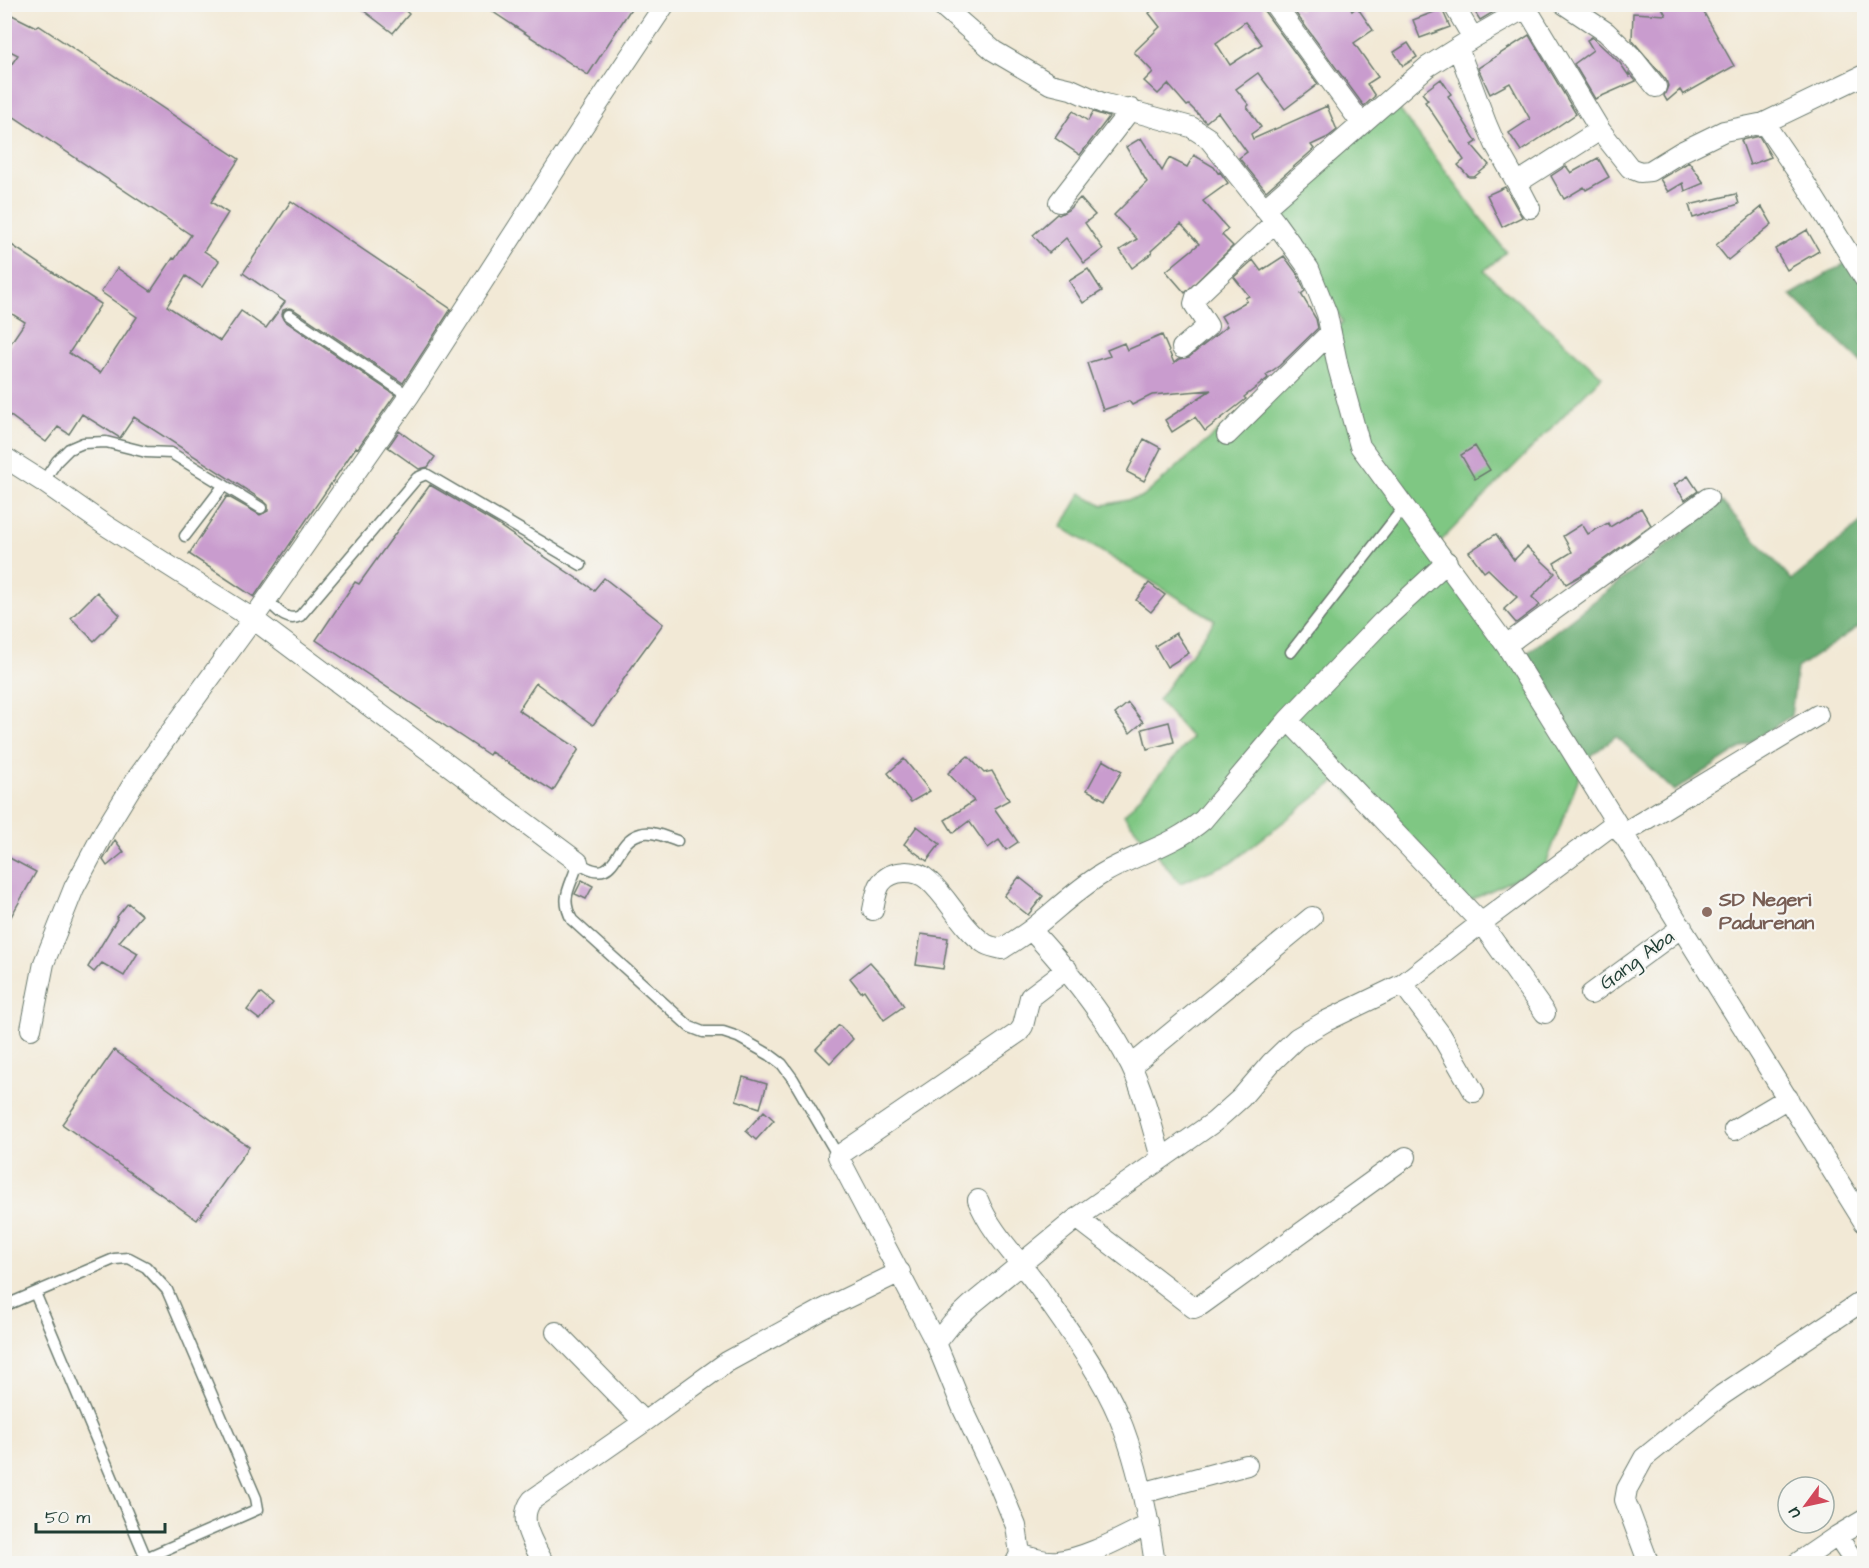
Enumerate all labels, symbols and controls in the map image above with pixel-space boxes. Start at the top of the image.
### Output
place label: SD Negeri Padurenan [1718,886,1814,937]
marker: SD Negeri Padurenan [1700,905,1714,919]
street label: Gang Aba [1594,923,1681,998]
north arrow [1776,1475,1836,1535]
scale bar [36,1496,165,1534]
text: U [1783,1503,1806,1522]
text: 50 m [45,1505,90,1530]

